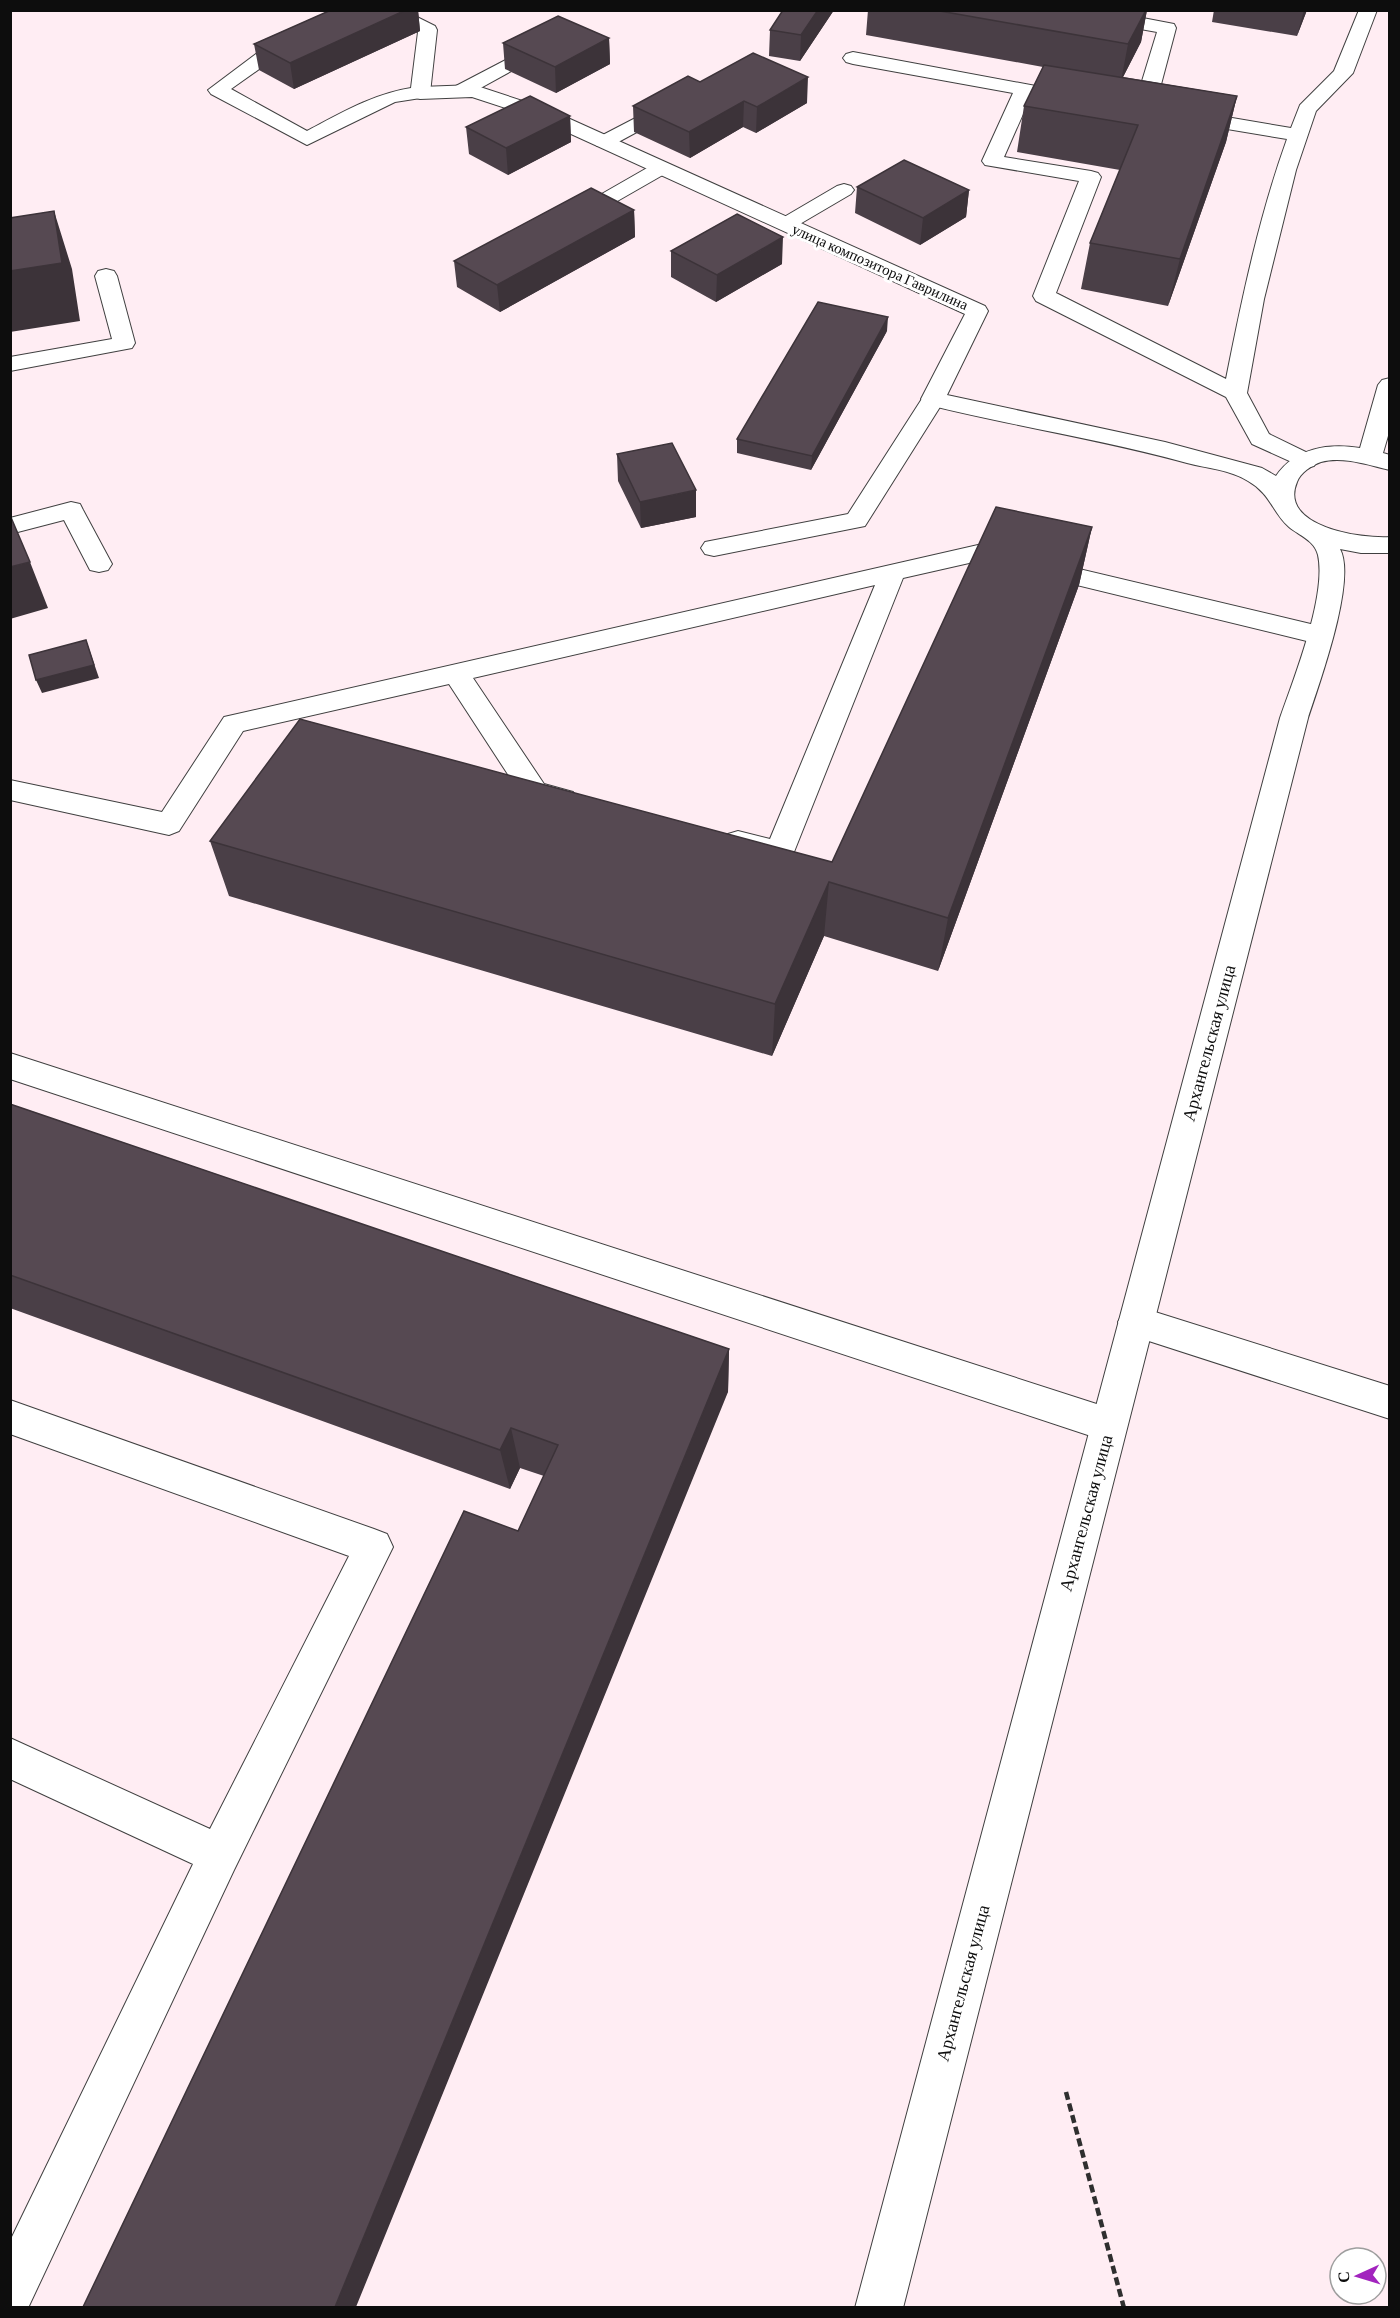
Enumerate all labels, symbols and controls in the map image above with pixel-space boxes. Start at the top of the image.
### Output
street label: улица композитора Гаврилина [789,221,971,313]
street label: Архангельская улица [1178,963,1240,1123]
street label: Архангельская улица [1055,1433,1117,1593]
street label: Архангельская улица [932,1903,994,2063]
north arrow [1328,2246,1388,2306]
text: С [1335,2271,1352,2283]

